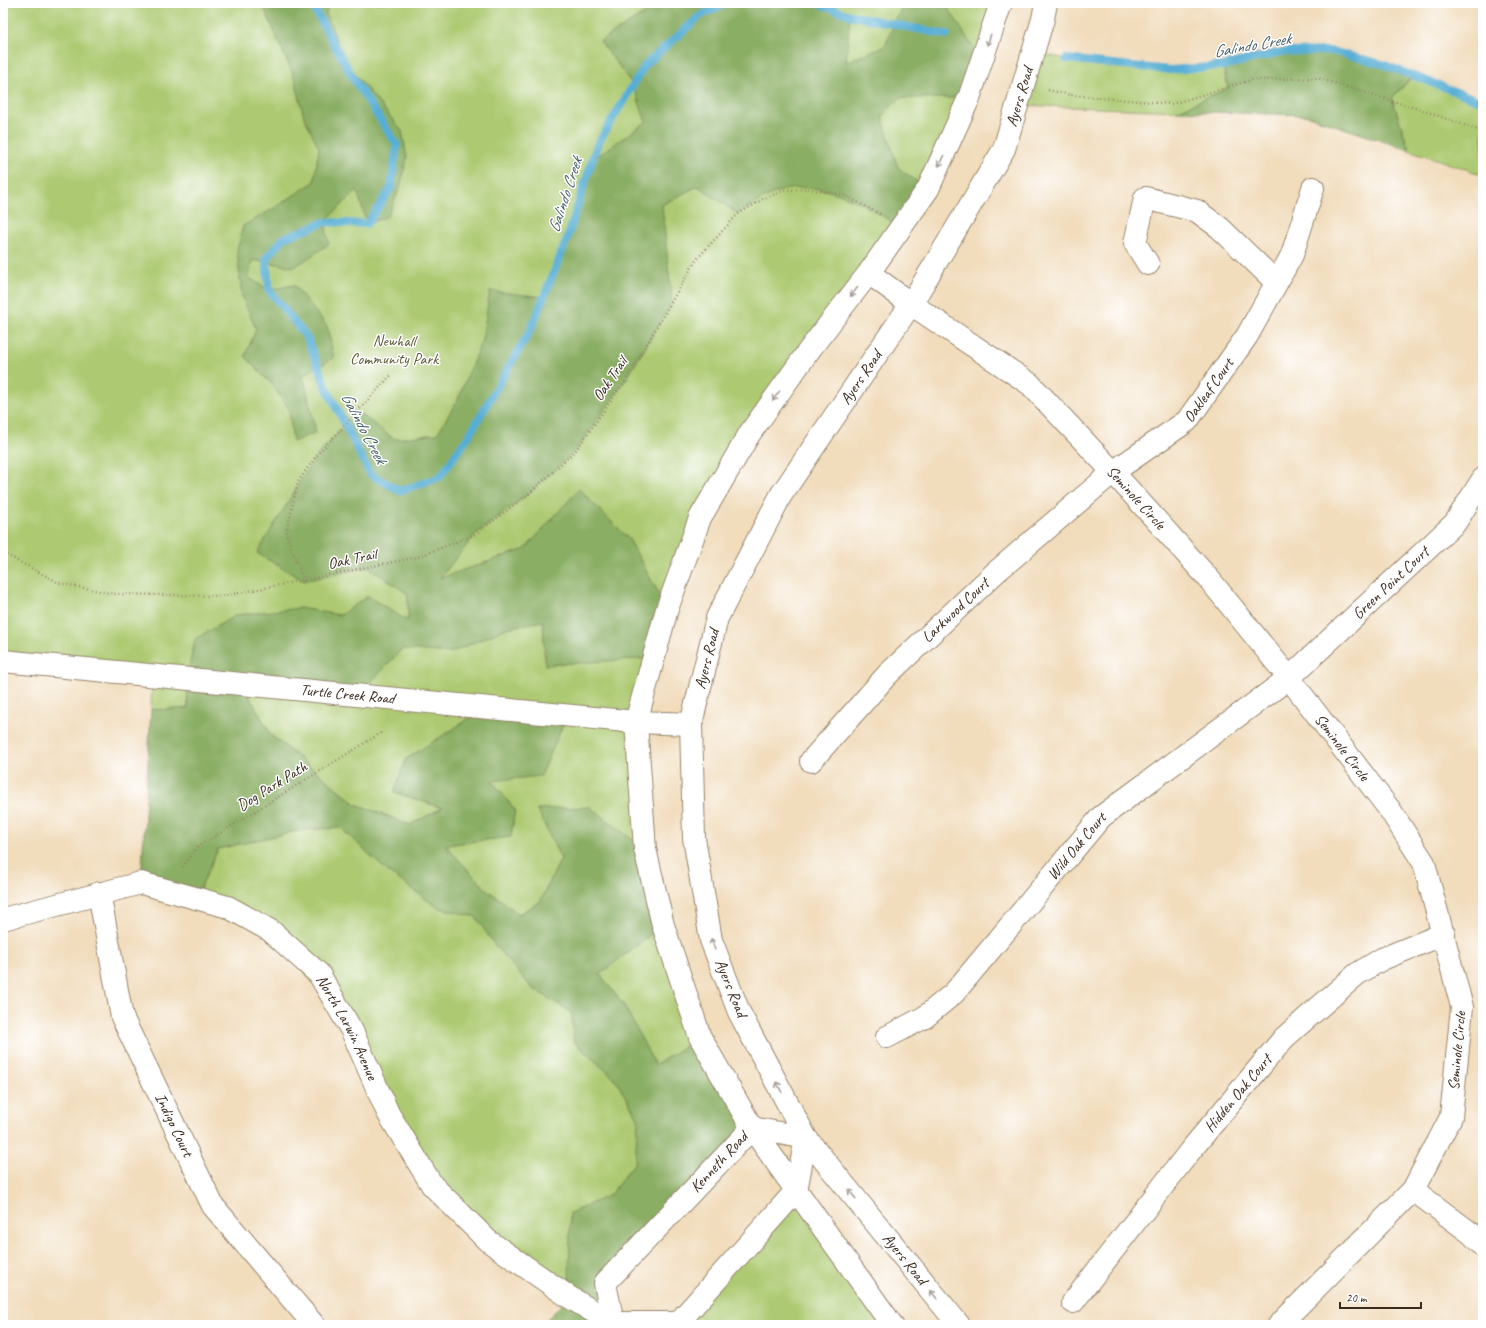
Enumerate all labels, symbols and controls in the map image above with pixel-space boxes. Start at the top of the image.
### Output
water label: Galindo Creek [1212,27,1295,62]
one-way arrow [985,33,992,46]
street label: Ayers Road [1001,62,1039,129]
water label: Galindo Creek [543,152,588,235]
one-way arrow [937,154,944,166]
one-way arrow [850,287,858,298]
park label: Newhall Community Park [350,331,439,369]
street label: Ayers Road [836,344,888,408]
street label: Oak Trail [588,350,634,405]
street label: Oakleaf Court [1179,353,1239,426]
water label: Galindo Creek [337,389,393,470]
one-way arrow [772,391,780,402]
street label: Seminole Circle [1102,461,1171,535]
street label: Green Point Court [1348,540,1435,624]
street label: Oak Trail [326,543,381,574]
street label: Larkwood Court [918,572,995,647]
street label: Ayers Road [690,624,725,691]
street label: Turtle Creek Road [299,680,398,709]
street label: Seminole Circle [1310,710,1375,786]
street label: Dog Park Path [233,756,311,815]
street label: Wild Oak Court [1043,806,1111,884]
one-way arrow [709,938,716,951]
street label: Ayers Road [710,956,753,1022]
street label: North Larwin Avenue [312,971,383,1085]
street label: Seminole Circle [1444,1009,1471,1091]
street label: Hidden Oak Court [1200,1048,1278,1136]
one-way arrow [775,1081,782,1093]
street label: Indigo Court [150,1090,199,1162]
street label: Kenneth Road [686,1125,754,1197]
one-way arrow [847,1189,856,1200]
street label: Ayers Road [878,1229,934,1291]
scale bar [1340,1284,1421,1310]
one-way arrow [929,1289,938,1300]
text: 20 m [1346,1290,1368,1306]

